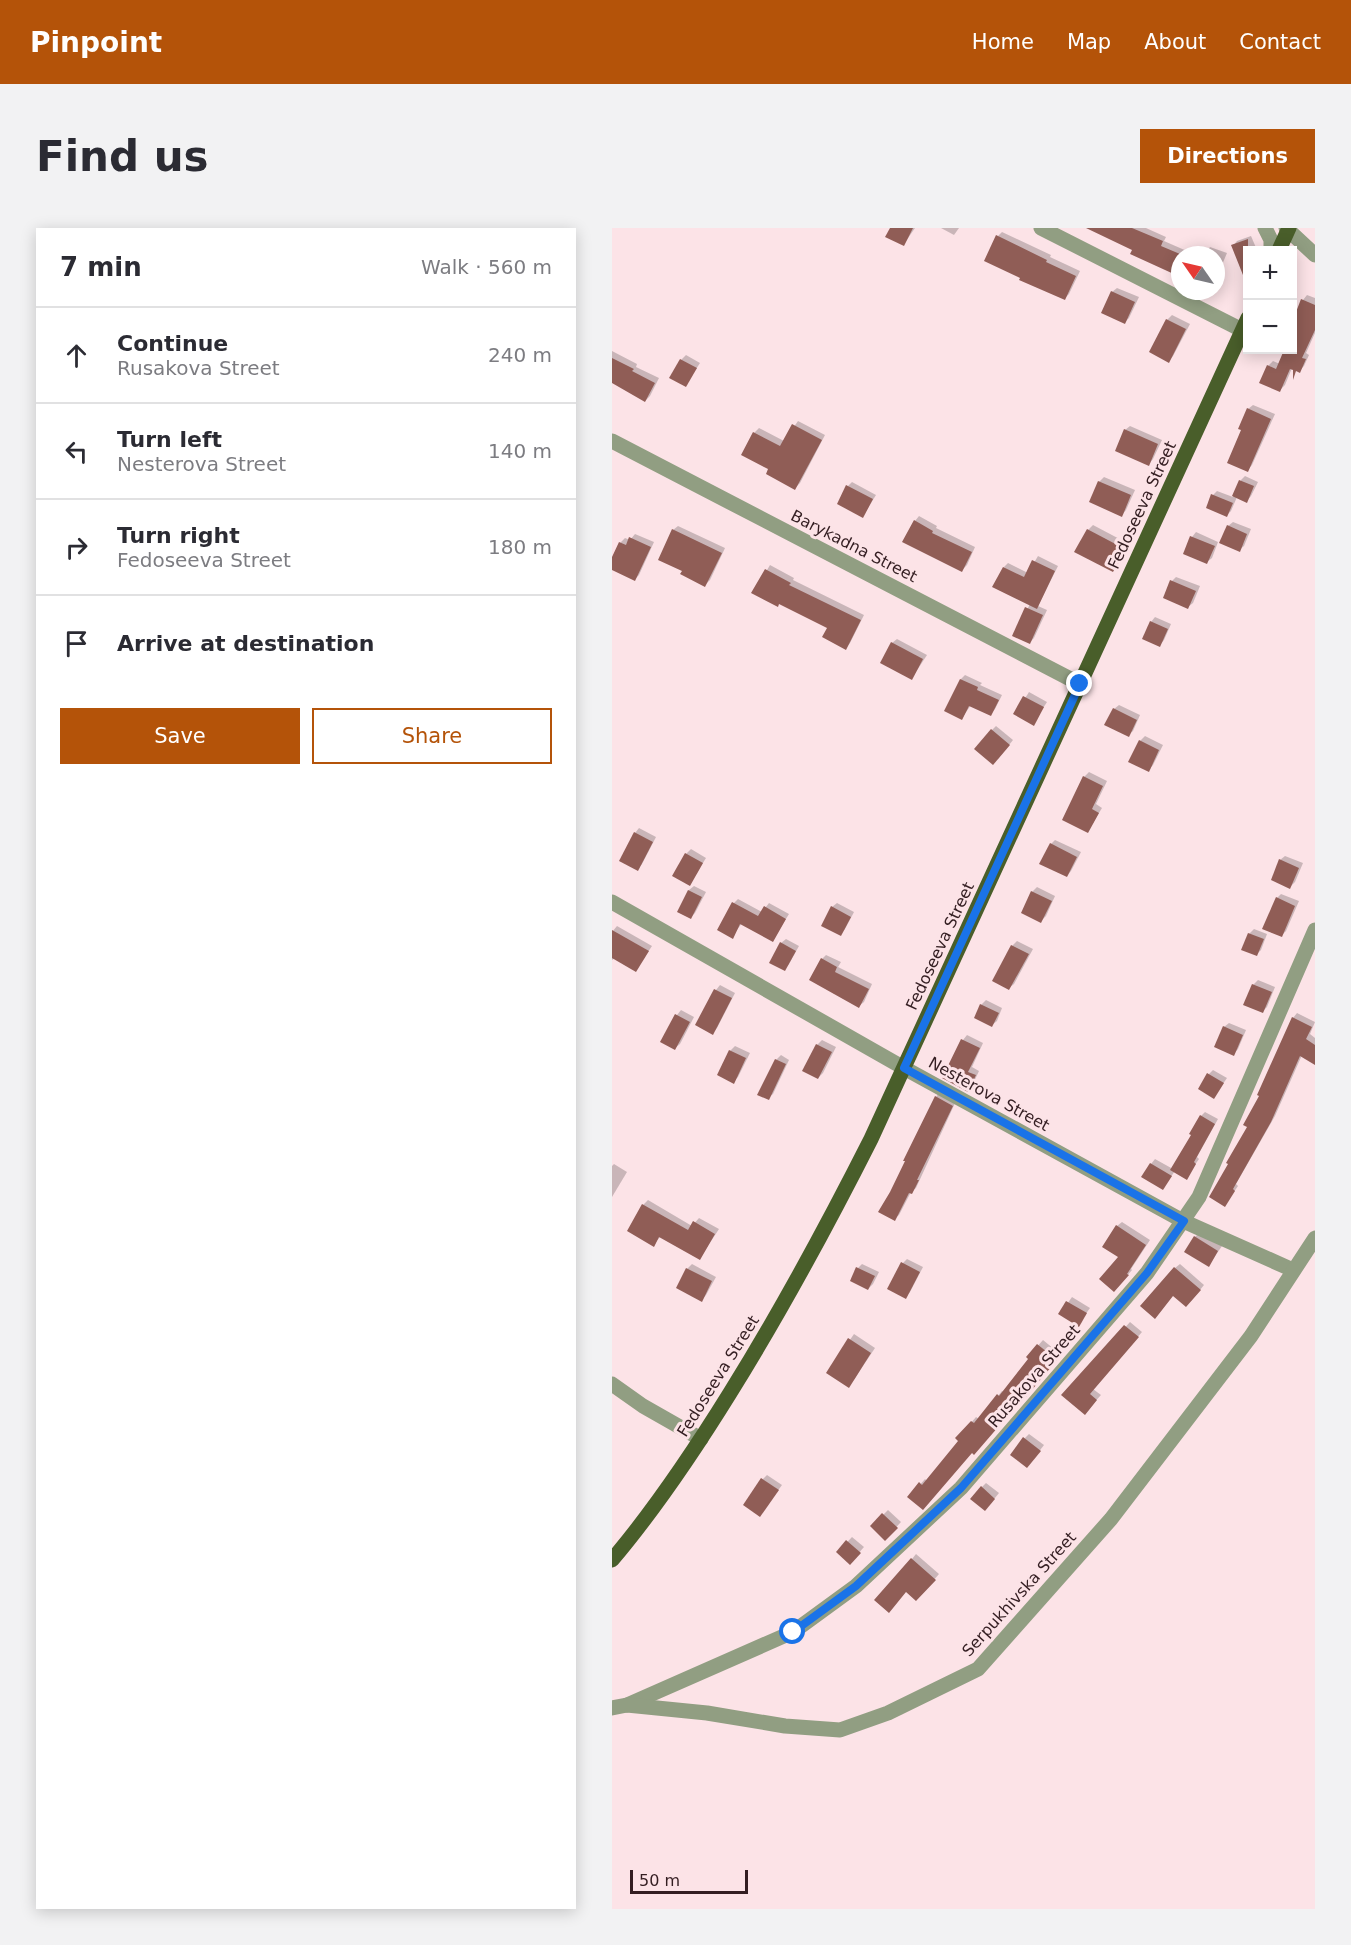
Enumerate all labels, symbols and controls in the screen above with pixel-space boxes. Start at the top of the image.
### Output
text: Pinpoint [30,26,162,59]
text: Home [972,30,1034,54]
text: Map [1067,30,1111,54]
text: About [1144,30,1206,54]
text: Contact [1239,30,1321,54]
button: Directions [1140,129,1315,183]
text: Find us [36,132,209,181]
north arrow [1171,246,1225,300]
map controls [1243,246,1297,354]
button: + [1243,246,1297,300]
text: 7 min [60,252,142,282]
text: Walk · 560 m [421,255,552,279]
button: − [1243,300,1297,354]
text: Continue [117,331,228,356]
icon: ahead [60,339,93,372]
text: 240 m [488,343,552,367]
text: Rusakova Street [117,356,280,380]
text: Turn left [117,427,222,452]
icon: left [60,435,93,468]
street label: Fedoseeva Street [1104,438,1180,572]
text: 140 m [488,439,552,463]
text: Nesterova Street [117,452,286,476]
street label: Barykadna Street [788,506,920,586]
text: Turn right [117,523,240,548]
icon: right [60,531,93,564]
text: 180 m [488,535,552,559]
text: Fedoseeva Street [117,548,291,572]
icon: arrive [60,627,93,660]
text: Arrive at destination [117,631,374,656]
route end [1066,670,1092,696]
button: Save [60,708,300,764]
button: Share [312,708,552,764]
street label: Fedoseeva Street [902,879,978,1013]
street label: Nesterova Street [925,1053,1053,1135]
street label: Fedoseeva Street [673,1312,763,1440]
street label: Rusakova Street [984,1321,1084,1431]
street label: Serpukhivska Street [958,1528,1080,1660]
route start [779,1618,805,1644]
scale bar [630,1867,748,1894]
text: 50 m [639,1871,680,1890]

